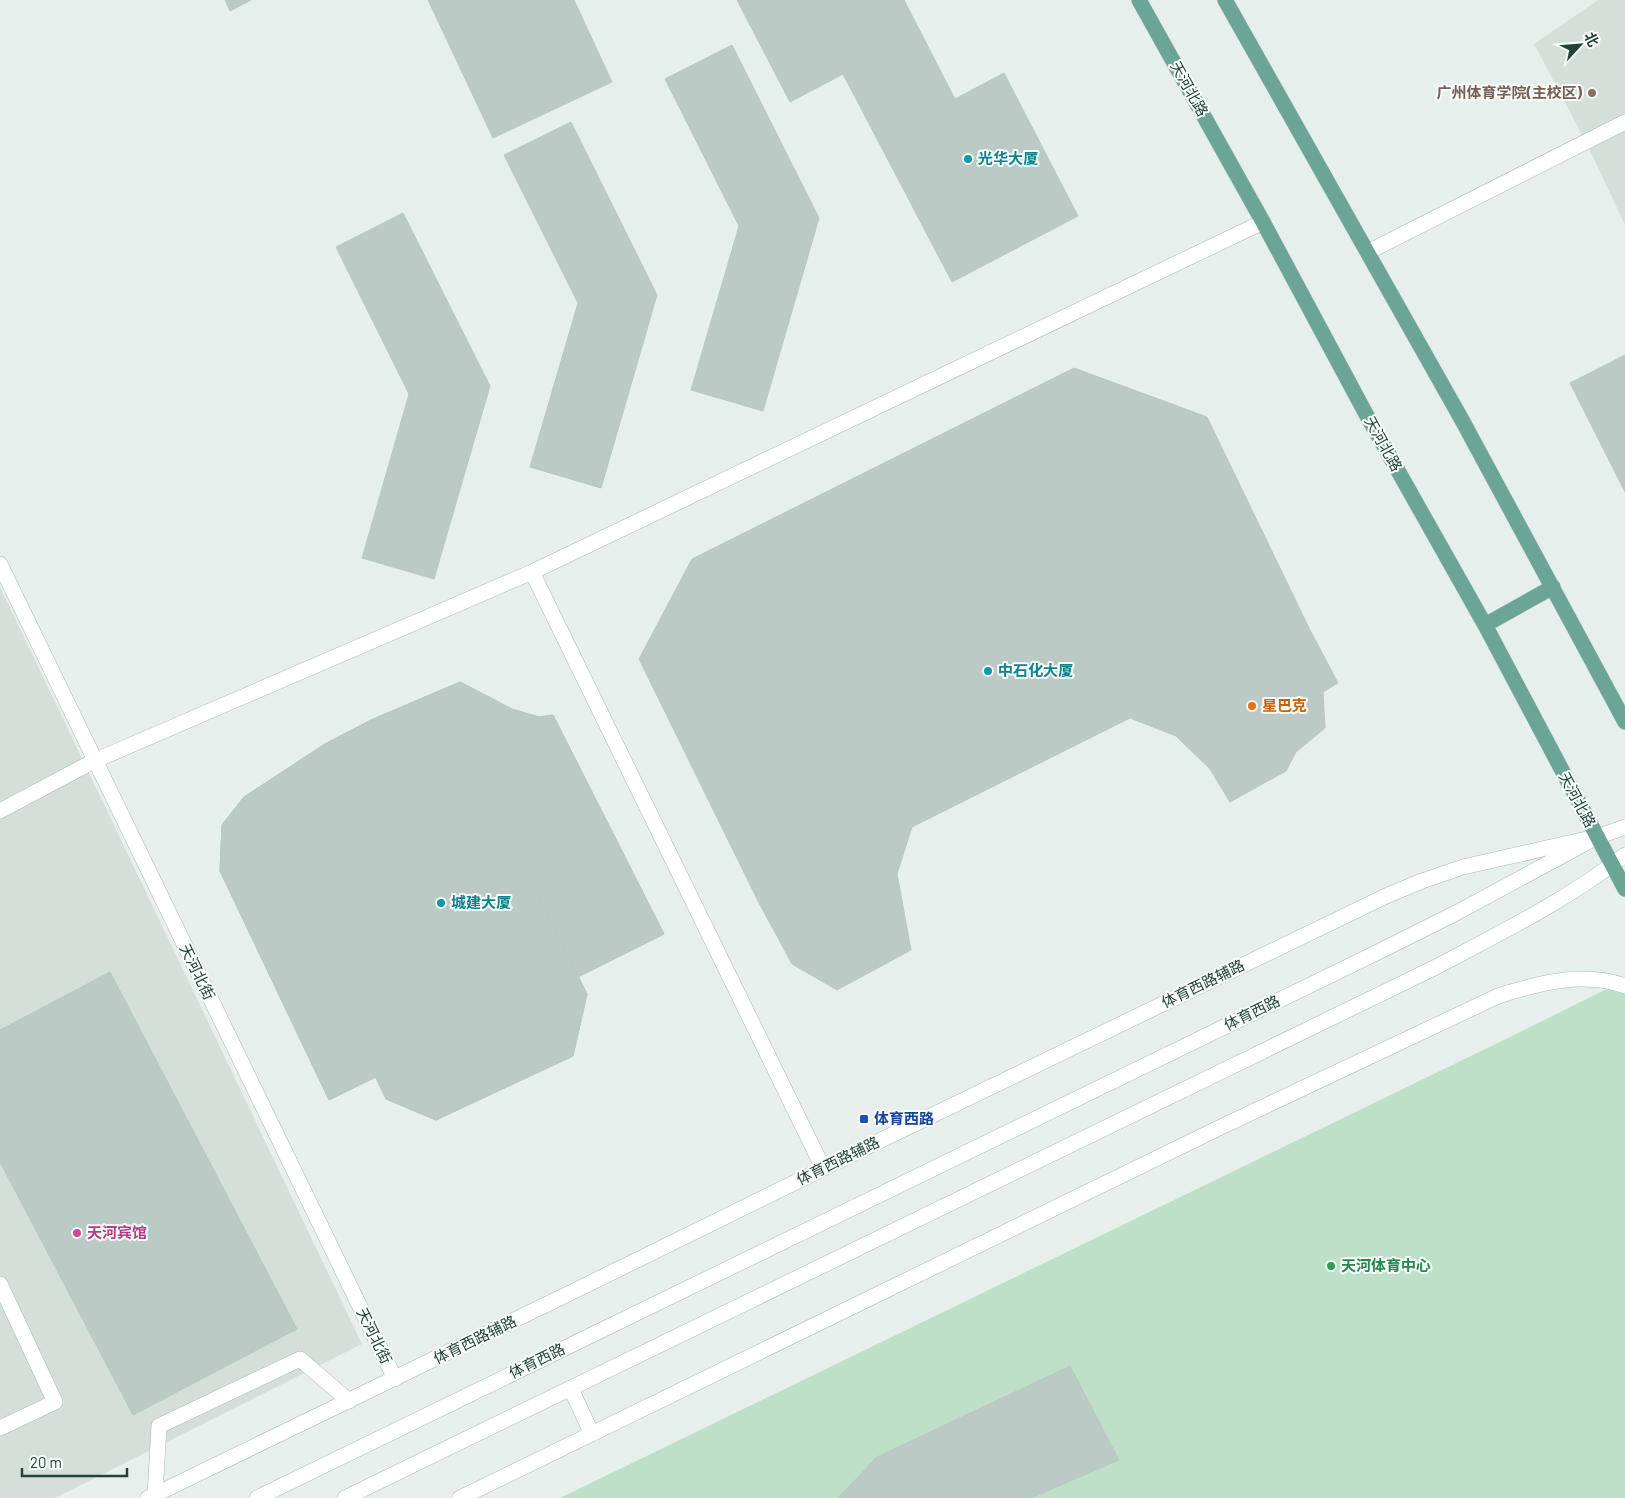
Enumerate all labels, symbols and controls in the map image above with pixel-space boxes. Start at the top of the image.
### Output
north arrow [1555,20,1605,70]
text: 北 [1581,29,1603,49]
street label: 天河北路 [1167,58,1212,119]
place label: 广州体育学院(主校区) [1437,83,1583,101]
marker: 广州体育学院(主校区) [1586,87,1598,99]
place label: 光华大厦 [978,149,1038,167]
marker: 光华大厦 [962,153,974,165]
street label: 天河北路 [1361,413,1406,474]
place label: 中石化大厦 [998,661,1073,679]
marker: 中石化大厦 [982,665,994,677]
place label: 星巴克 [1262,696,1307,714]
marker: 星巴克 [1246,700,1258,712]
street label: 天河北路 [1556,769,1600,830]
place label: 城建大厦 [451,893,511,911]
marker: 城建大厦 [435,897,447,909]
street label: 天河北街 [177,941,219,1002]
street label: 体育西路辅路 [1158,955,1247,1011]
street label: 体育西路 [1221,991,1282,1033]
place label: 体育西路 [874,1109,934,1127]
marker: 体育西路 [858,1113,870,1125]
street label: 体育西路辅路 [793,1132,882,1188]
place label: 天河宾馆 [87,1223,147,1241]
marker: 天河宾馆 [71,1227,83,1239]
place label: 天河体育中心 [1341,1256,1431,1274]
marker: 天河体育中心 [1325,1260,1337,1272]
street label: 天河北街 [354,1305,396,1366]
street label: 体育西路辅路 [430,1311,519,1367]
street label: 体育西路 [506,1339,567,1381]
scale bar [22,1446,128,1478]
text: 20 m [30,1453,62,1471]

